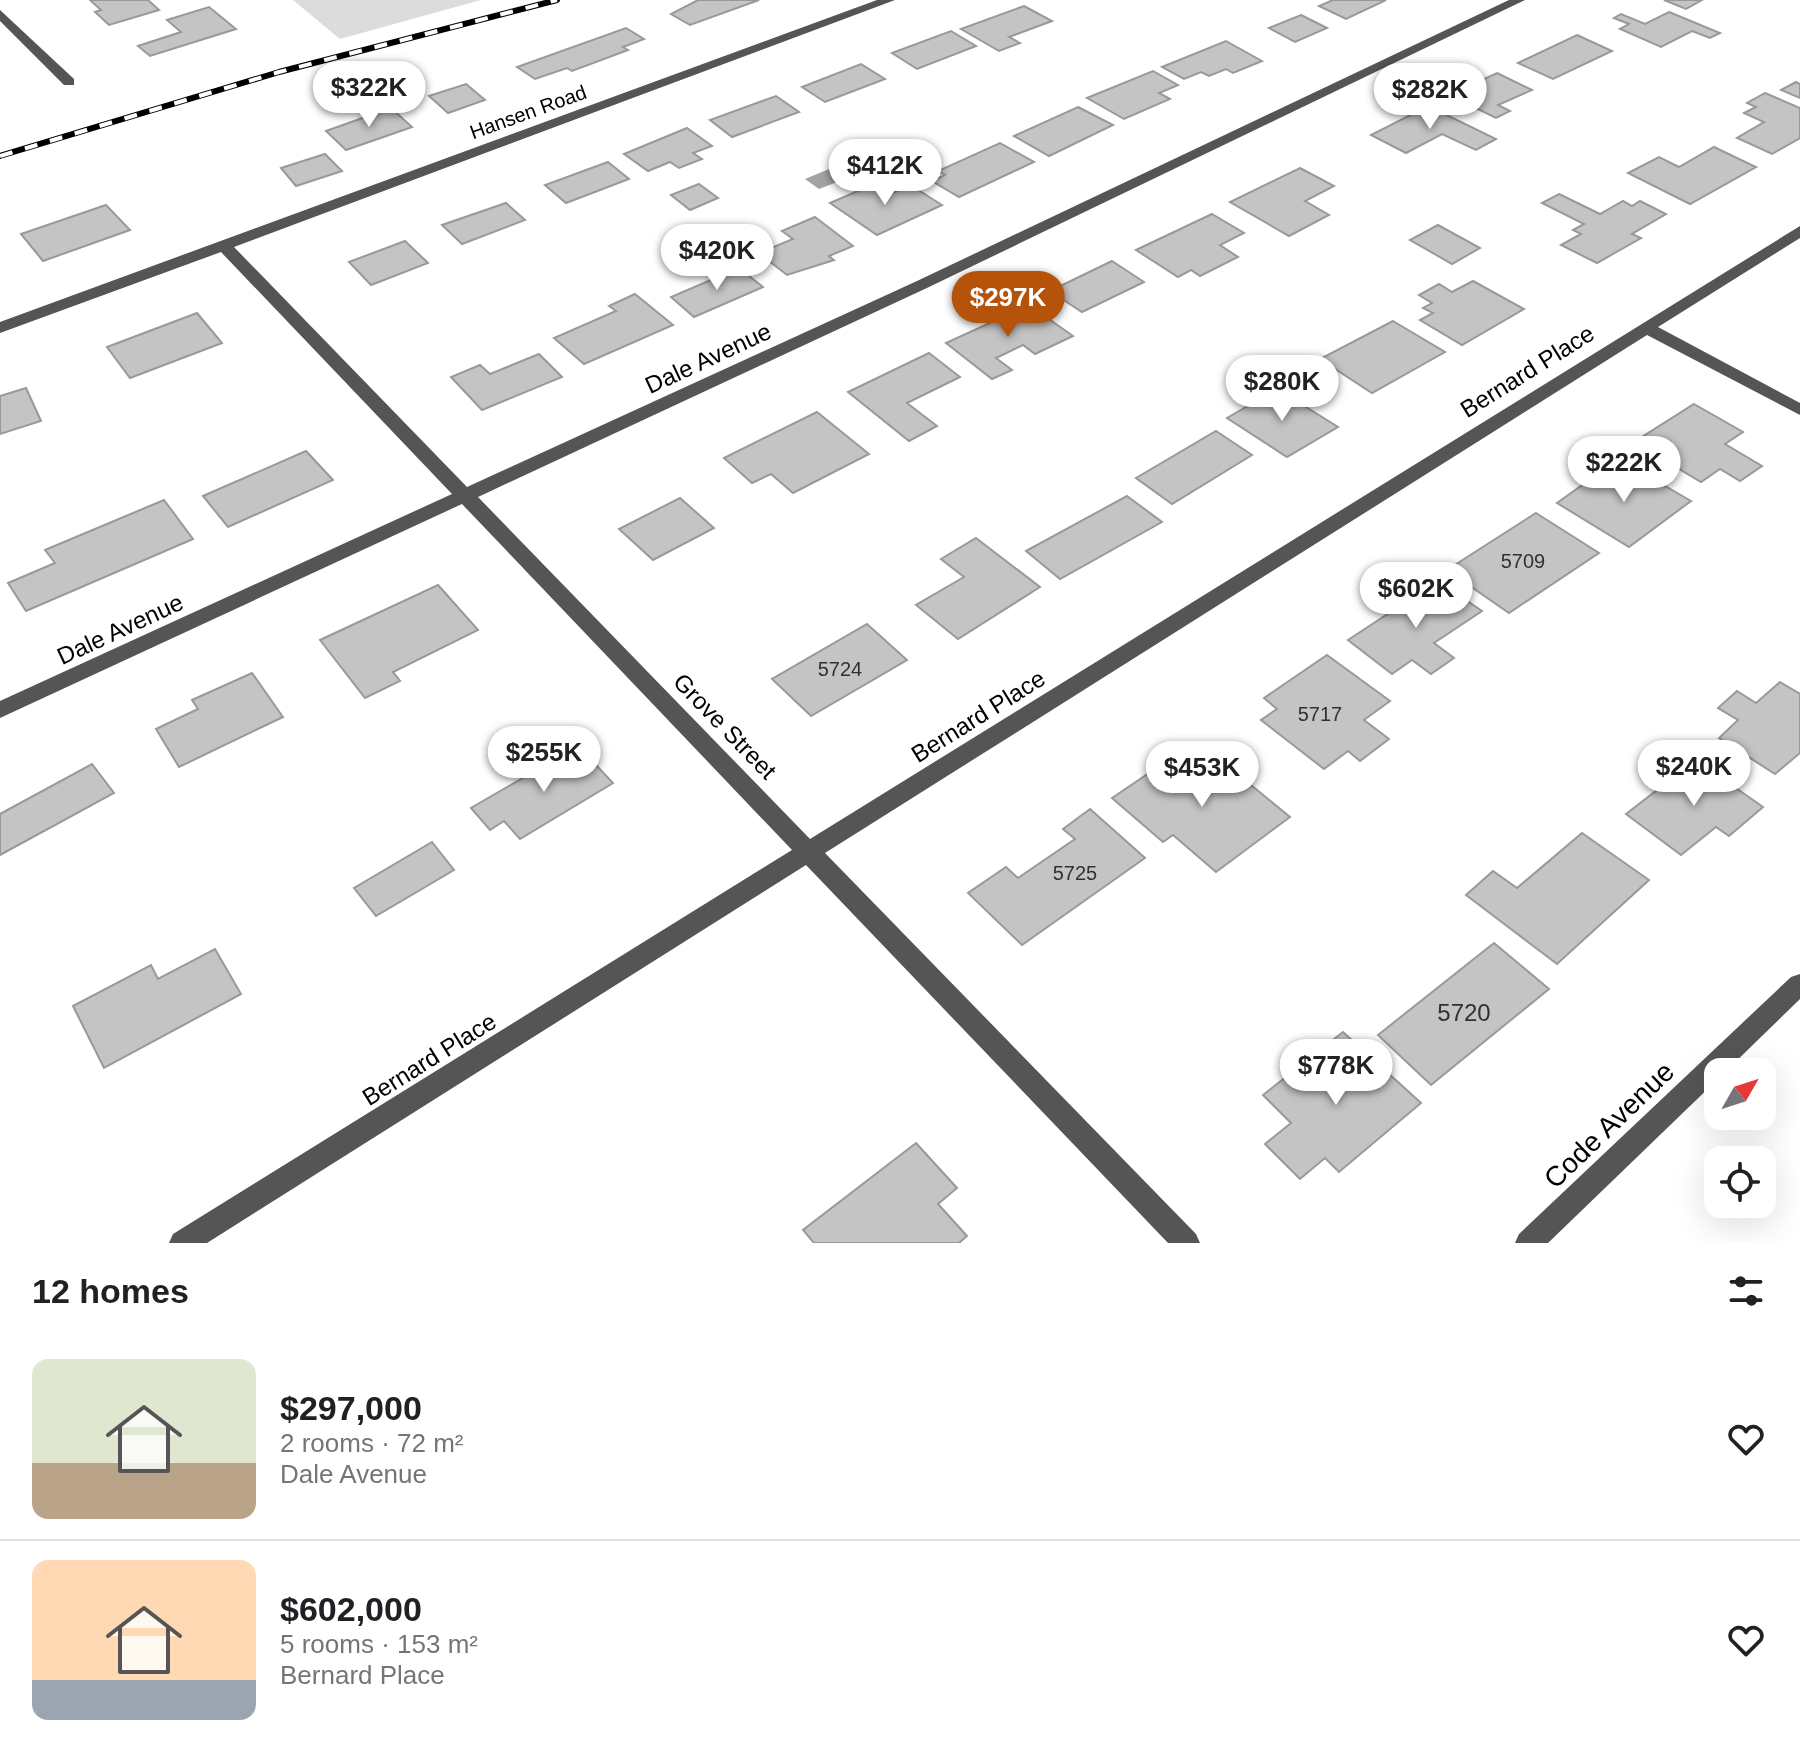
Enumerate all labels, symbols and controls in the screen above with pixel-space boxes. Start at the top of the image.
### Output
pin: $322K [313,61,425,129]
pin: $282K [1374,63,1486,131]
text: $322K [331,72,407,102]
text: $282K [1392,74,1468,104]
street label: Hansen Road [467,81,589,143]
pin: $412K [829,139,941,207]
text: $412K [847,150,923,180]
pin: $420K [661,224,773,292]
text: $420K [679,235,755,265]
pin: $297K [952,271,1064,339]
text: $297K [970,282,1046,312]
street label: Dale Avenue [641,317,775,399]
street label: Bernard Place [1455,319,1599,423]
pin: $280K [1226,355,1338,423]
text: $280K [1244,366,1320,396]
pin: $222K [1568,436,1680,504]
text: $222K [1586,447,1662,477]
house number: 5709 [1501,550,1545,572]
pin: $602K [1360,562,1472,630]
text: $602K [1378,573,1454,603]
street label: Dale Avenue [53,588,187,670]
house number: 5724 [818,658,862,680]
street label: Bernard Place [906,664,1050,768]
street label: Grove Street [668,668,782,785]
house number: 5717 [1298,703,1342,725]
pin: $255K [488,726,600,794]
text: $255K [506,737,582,767]
pin: $240K [1638,740,1750,808]
pin: $453K [1146,741,1258,809]
text: $240K [1656,751,1732,781]
text: $453K [1164,752,1240,782]
house number: 5725 [1053,862,1097,884]
house number: 5720 [1437,999,1491,1026]
street label: Bernard Place [357,1007,501,1111]
pin: $778K [1280,1039,1392,1107]
text: $778K [1298,1050,1374,1080]
street label: Code Avenue [1538,1056,1680,1194]
north arrow [1704,1058,1776,1130]
map controls [1704,1058,1776,1218]
button: locate [1704,1146,1776,1218]
icon: filters [1724,1269,1768,1313]
text: 12 homes [32,1272,189,1310]
text: $297,000 [280,1389,422,1427]
icon: home [96,1391,192,1487]
icon: heart [1724,1417,1768,1461]
text: 2 rooms · 72 m² [280,1428,464,1458]
text: Dale Avenue [280,1459,427,1489]
text: $602,000 [280,1590,422,1628]
icon: home [96,1592,192,1688]
icon: heart [1724,1618,1768,1662]
text: 5 rooms · 153 m² [280,1629,478,1659]
text: Bernard Place [280,1660,445,1690]

